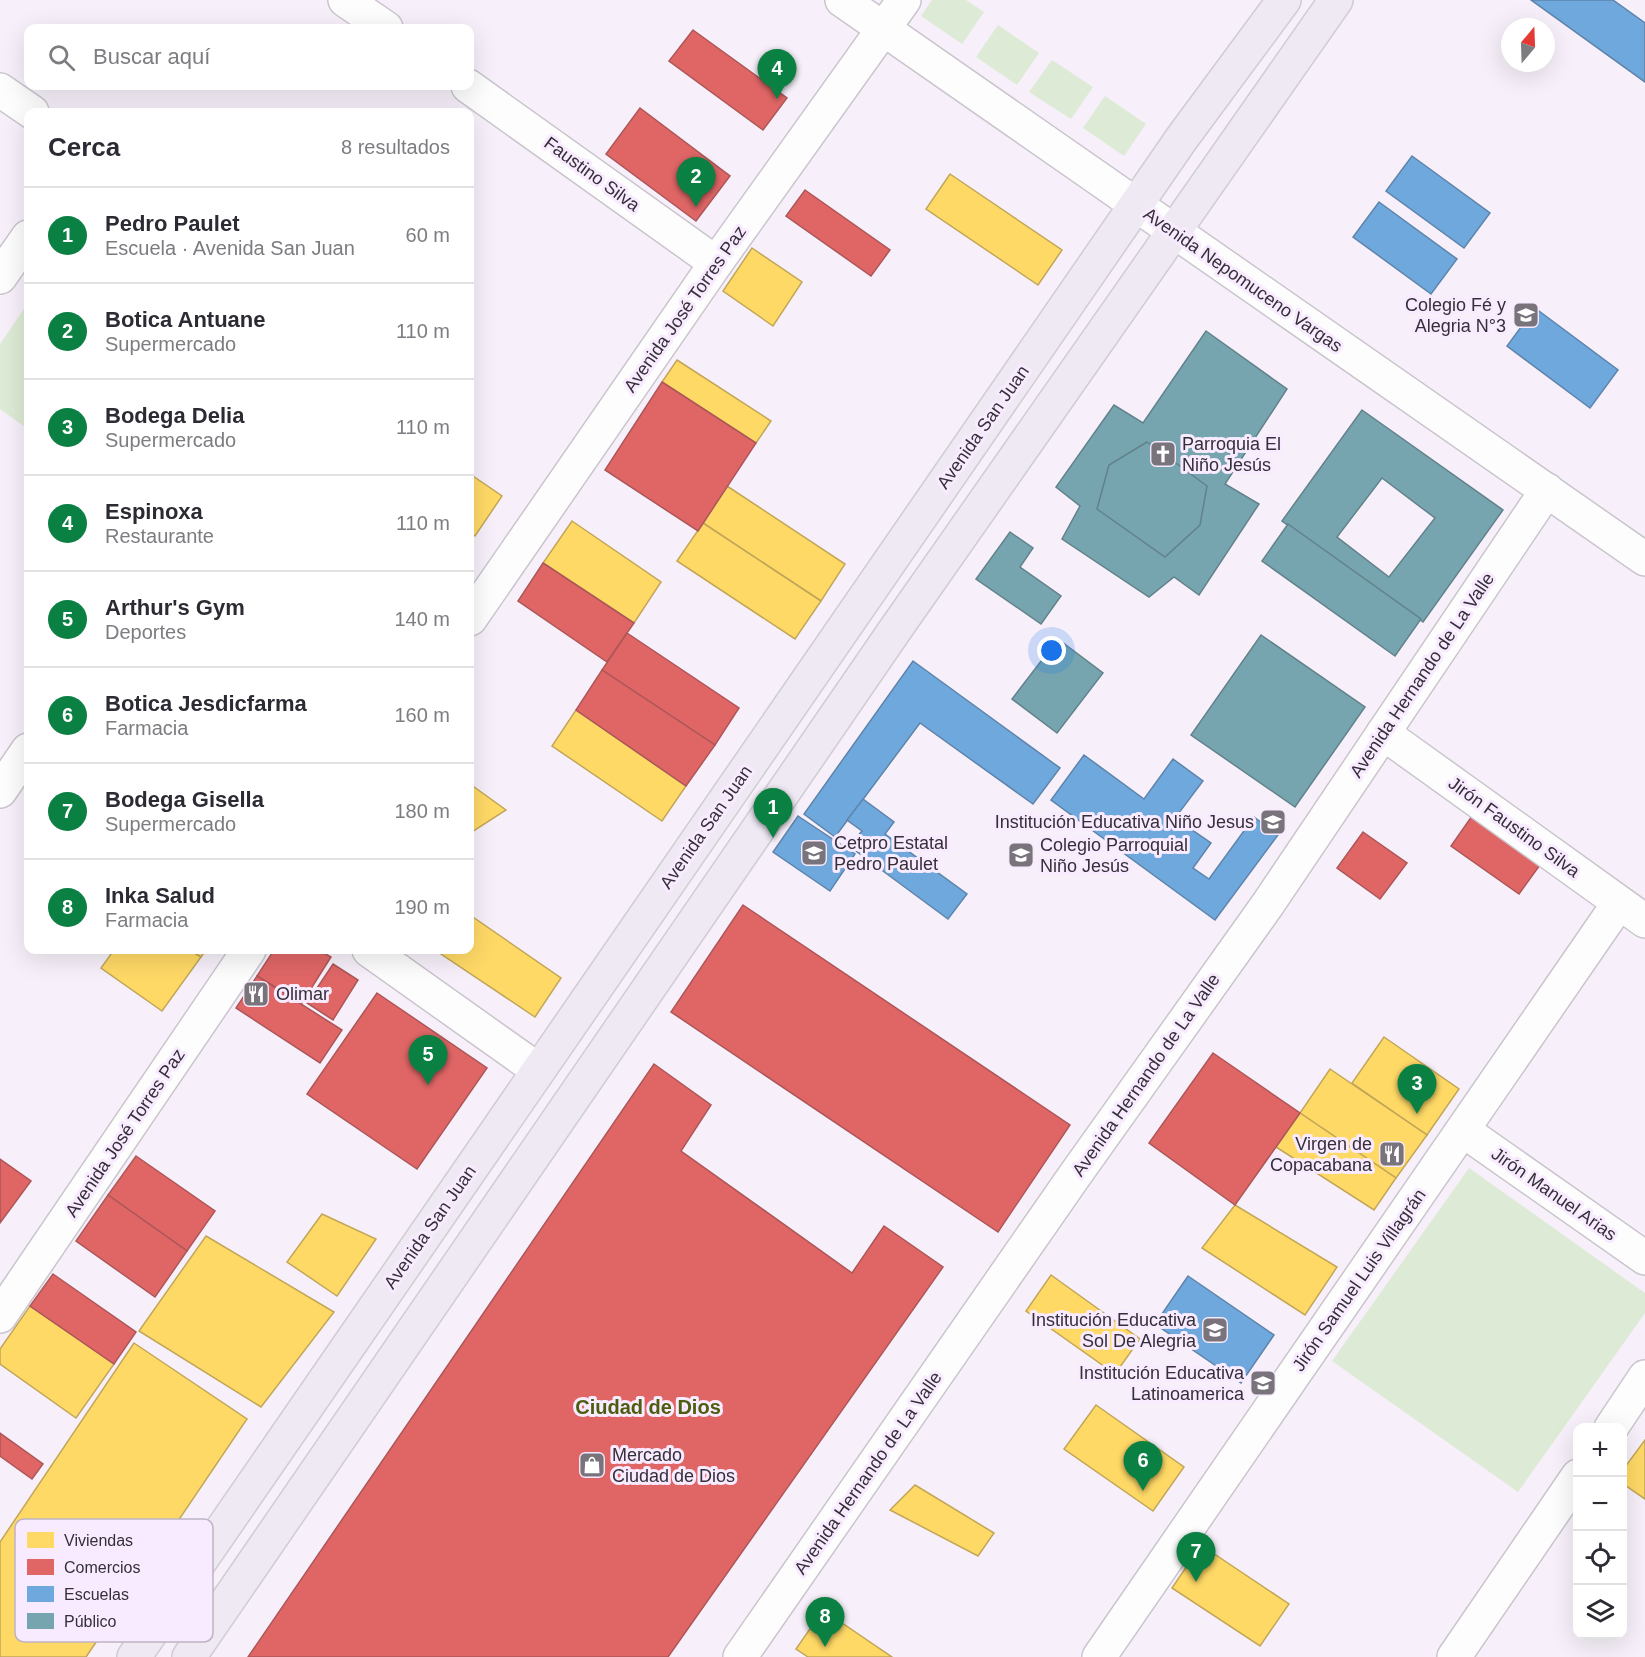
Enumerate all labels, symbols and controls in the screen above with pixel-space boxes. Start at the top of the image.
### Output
north arrow [1501,18,1555,72]
search box [24,24,474,90]
icon: search [45,41,78,74]
text: Buscar aquí [93,44,210,69]
pin: 4 [758,50,796,99]
text: Cerca [48,132,120,162]
street label: Faustino Silva [540,133,644,216]
text: 8 resultados [341,136,450,158]
pin: 2 [676,158,716,207]
street label: Avenida Nepomuceno Vargas [1140,204,1346,356]
text: Pedro Paulet [105,211,239,236]
street label: Avenida José Torres Paz [620,222,750,396]
text: 1 [62,224,73,246]
text: 60 m [406,224,450,246]
text: Escuela · Avenida San Juan [105,237,355,259]
place label: Colegio Fé y Alegria N°3 [1405,295,1506,336]
school or university icon: Colegio Fé y Alegria N°3 [1511,300,1541,330]
text: Botica Antuane [105,307,266,332]
text: 2 [62,320,73,342]
text: 110 m [396,320,450,342]
text: Supermercado [105,333,236,355]
street label: Avenida San Juan [933,362,1033,492]
text: Bodega Delia [105,403,244,428]
text: 3 [62,416,73,438]
text: 110 m [396,416,450,438]
text: Supermercado [105,429,236,451]
place label: Parroquia El Niño Jesús [1182,434,1281,475]
church icon: Parroquia El Niño Jesús [1148,439,1178,469]
text: Espinoxa [105,499,203,524]
text: 4 [62,512,73,534]
text: 110 m [396,512,450,534]
text: Restaurante [105,525,214,547]
street label: Avenida Hernando de La Valle [1346,569,1498,781]
text: Arthur's Gym [105,595,245,620]
text: 5 [62,608,73,630]
text: 140 m [394,608,450,630]
text: Deportes [105,621,186,643]
your location [1037,636,1066,665]
text: Botica Jesdicfarma [105,691,307,716]
text: 6 [62,704,73,726]
text: 160 m [394,704,450,726]
text: Farmacia [105,717,188,739]
street label: Avenida San Juan [656,762,756,892]
street label: Jirón Faustino Silva [1445,773,1584,882]
text: Bodega Gisella [105,787,264,812]
pin: 1 [754,788,792,838]
text: 7 [62,800,73,822]
text: 180 m [394,800,450,822]
school or university icon: Institución Educativa Niño Jesus [1258,807,1288,837]
place label: Institución Educativa Niño Jesus [995,812,1254,832]
text: Supermercado [105,813,236,835]
place label: Cetpro Estatal Pedro Paulet [834,833,948,874]
place label: Colegio Parroquial Niño Jesús [1040,835,1188,876]
school or university icon: Cetpro Estatal Pedro Paulet [799,838,829,868]
school or university icon: Colegio Parroquial Niño Jesús [1006,840,1036,870]
text: Inka Salud [105,883,215,908]
text: 8 [62,896,73,918]
text: 190 m [394,896,450,918]
text: Farmacia [105,909,188,931]
street label: Avenida Hernando de La Valle [1068,970,1224,1180]
restaurant icon: Olimar [241,979,271,1009]
place label: Olimar [276,984,329,1004]
pin: 5 [408,1036,448,1085]
street label: Avenida José Torres Paz [61,1045,189,1221]
pin: 3 [1398,1064,1436,1114]
place label: Virgen de Copacabana [1270,1134,1373,1175]
restaurant icon: Virgen de Copacabana [1377,1139,1407,1169]
street label: Jirón Manuel Arias [1488,1143,1620,1245]
street label: Avenida San Juan [380,1162,480,1292]
street label: Jirón Samuel Luis Villagrán [1288,1185,1430,1375]
place label: Institución Educativa Sol De Alegria [1031,1310,1197,1351]
school or university icon: Institución Educativa Sol De Alegria [1200,1315,1230,1345]
place label: Institución Educativa Latinoamerica [1079,1363,1245,1404]
street label: Avenida Hernando de La Valle [790,1368,946,1578]
school or university icon: Institución Educativa Latinoamerica [1248,1368,1278,1398]
district label: Ciudad de Dios [575,1396,721,1418]
map controls [1573,1423,1627,1639]
button: + [1573,1423,1627,1477]
pin: 6 [1124,1442,1162,1491]
place label: Mercado Ciudad de Dios [612,1445,735,1486]
shop icon: Mercado Ciudad de Dios [577,1450,607,1480]
button: − [1573,1477,1627,1531]
legend [15,1519,213,1642]
button: locate [1573,1531,1627,1585]
text: Viviendas [64,1532,133,1549]
pin: 7 [1176,1532,1216,1582]
text: Comercios [64,1559,140,1576]
button: layers [1573,1585,1627,1639]
text: Escuelas [64,1586,129,1603]
pin: 8 [806,1598,844,1647]
text: Público [64,1613,117,1630]

